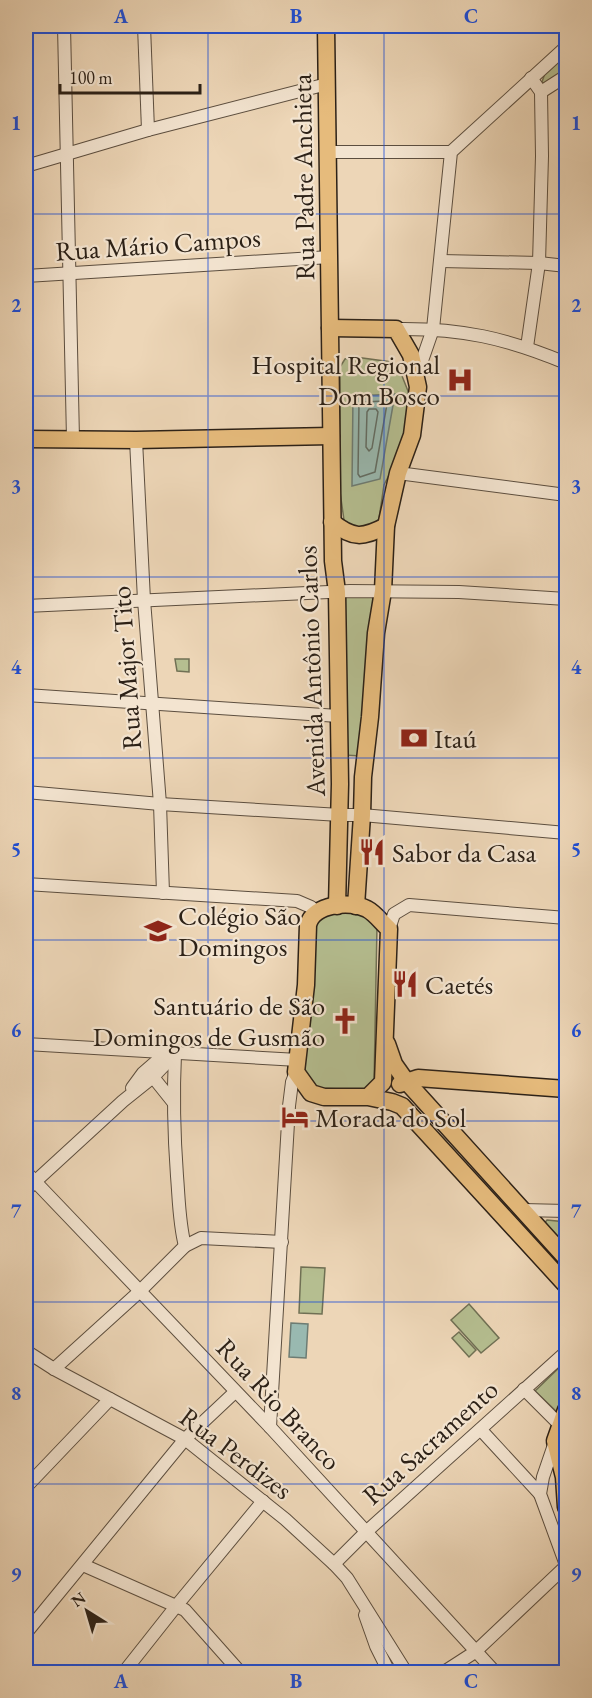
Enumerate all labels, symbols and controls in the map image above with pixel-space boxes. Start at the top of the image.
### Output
text: A [113,3,129,29]
text: B [290,3,302,29]
text: C [464,3,478,29]
scale bar [60,57,200,95]
text: 100 m [69,66,113,89]
street label: Rua Padre Anchieta [284,73,322,281]
text: 1 [11,110,21,136]
text: 1 [571,110,581,136]
street label: Rua Mário Campos [54,219,262,269]
text: 2 [11,292,22,318]
text: 2 [571,292,582,318]
place label: Hospital Regional Dom Bosco [251,347,440,413]
hospital icon: Hospital Regional Dom Bosco [445,365,475,395]
text: 3 [11,473,21,499]
text: 3 [571,473,581,499]
street label: Avenida Antônio Carlos [289,545,333,798]
street label: Rua Major Tito [103,585,149,751]
text: 4 [11,654,22,680]
text: 4 [571,654,582,680]
place label: Itaú [434,721,477,756]
bank icon: Itaú [399,723,429,753]
place label: Sabor da Casa [392,835,537,870]
text: 5 [11,836,21,862]
text: 5 [571,836,581,862]
restaurant icon: Sabor da Casa [357,837,387,867]
place label: Colégio São Domingos [178,898,301,964]
school or university icon: Colégio São Domingos [143,916,173,946]
place label: Caetés [425,967,493,1002]
restaurant icon: Caetés [390,969,420,999]
place label: Santuário de São Domingos de Gusmão [93,988,325,1054]
church icon: Santuário de São Domingos de Gusmão [330,1006,360,1036]
text: 6 [11,1017,22,1043]
text: 6 [571,1017,582,1043]
place label: Morada do Sol [315,1100,466,1135]
hotel icon: Morada do Sol [280,1102,310,1132]
text: 7 [11,1198,22,1224]
text: 7 [571,1198,582,1224]
street label: Rua Rio Branco [209,1331,349,1477]
street label: Rua Sacramento [355,1372,505,1512]
text: 8 [11,1380,21,1406]
text: 8 [571,1380,581,1406]
street label: Rua Perdizes [173,1399,299,1507]
text: 9 [11,1561,22,1587]
text: 9 [571,1561,582,1587]
north arrow [57,1581,117,1641]
text: N [67,1587,90,1612]
text: A [113,1668,129,1694]
text: B [290,1668,302,1694]
text: C [464,1668,478,1694]

